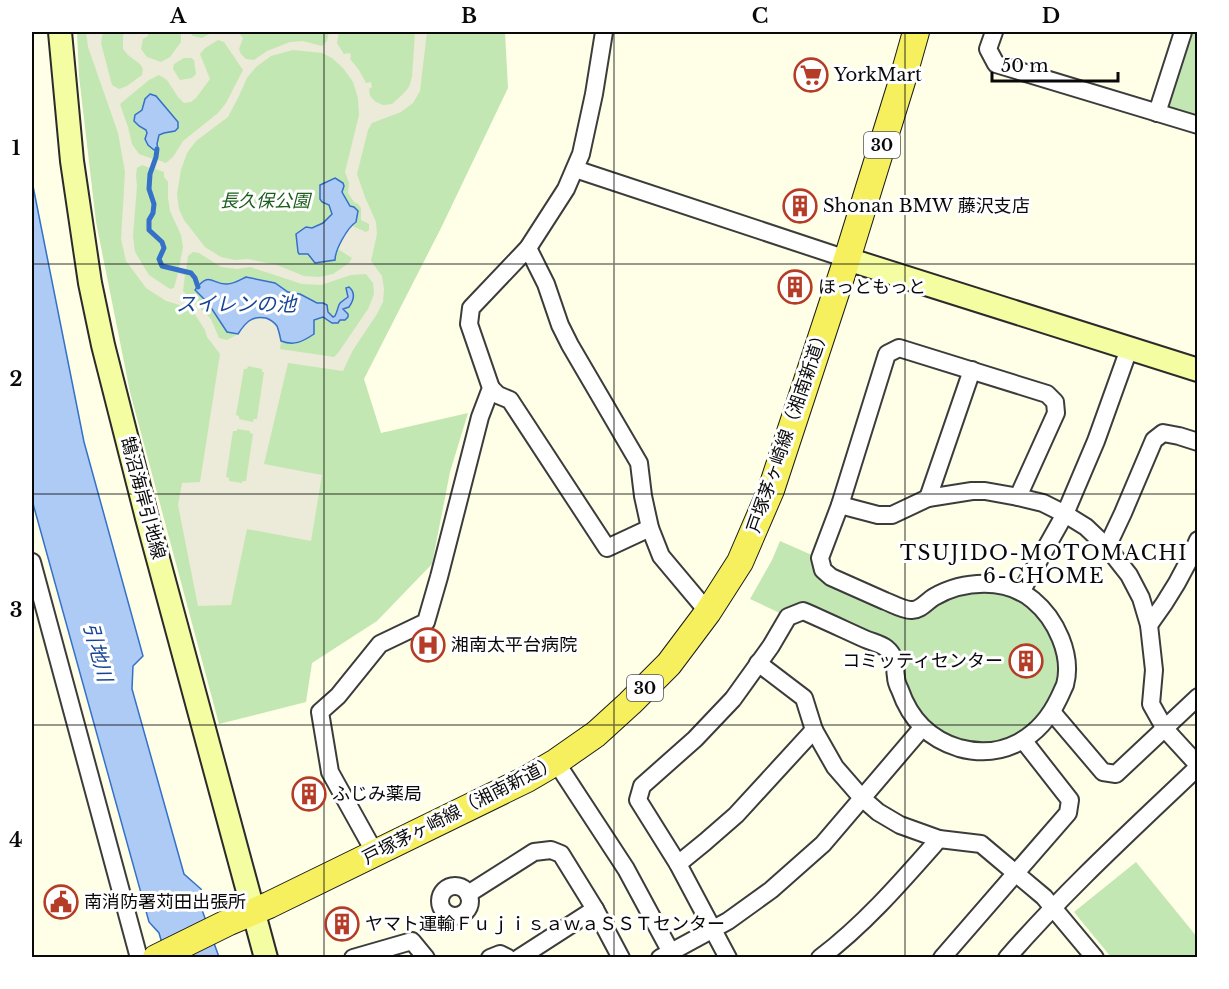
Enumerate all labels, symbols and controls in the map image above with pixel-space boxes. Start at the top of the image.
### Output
text: A [169,4,187,28]
text: B [461,4,477,28]
text: C [752,4,768,28]
text: D [1042,4,1060,28]
scale bar [992,45,1118,83]
text: 50 m [1001,55,1049,77]
supermarket icon: YorkMart [793,57,829,93]
place label: YorkMart [833,64,922,86]
road number: 30 [864,132,900,158]
text: 1 [12,136,21,160]
building icon: Shonan BMW 藤沢支店 [782,188,818,224]
park label: 長久保公園 [220,190,313,212]
place label: Shonan BMW 藤沢支店 [823,195,1030,217]
building icon: ほっともっと [777,269,813,305]
place label: ほっともっと [818,276,926,298]
water label: スイレンの池 [176,292,298,316]
street label: 戸塚茅ヶ崎線（湘南新道） [742,324,834,536]
text: 2 [9,367,23,391]
street label: 鵠沼海岸引地線 [116,434,170,562]
district label: TSUJIDO-MOTOMACHI 6-CHOME [900,541,1188,588]
text: 3 [10,598,22,622]
water label: 引地川 [79,620,118,686]
hospital icon: 湘南太平台病院 [410,627,446,663]
place label: 湘南太平台病院 [451,634,577,656]
building icon: コミッティセンター [1008,643,1044,679]
place label: コミッティセンター [842,650,1003,672]
road number: 30 [627,675,663,701]
street label: 戸塚茅ヶ崎線（湘南新道） [359,751,561,869]
building icon: ふじみ薬局 [291,776,327,812]
place label: ふじみ薬局 [332,783,422,805]
text: 4 [9,828,23,852]
public building icon: 南消防署苅田出張所 [43,884,79,920]
place label: 南消防署苅田出張所 [84,891,246,913]
building icon: ヤマト運輸ＦｕｊｉｓａｗａＳＳＴセンター [324,906,360,942]
place label: ヤマト運輸ＦｕｊｉｓａｗａＳＳＴセンター [365,913,725,935]

